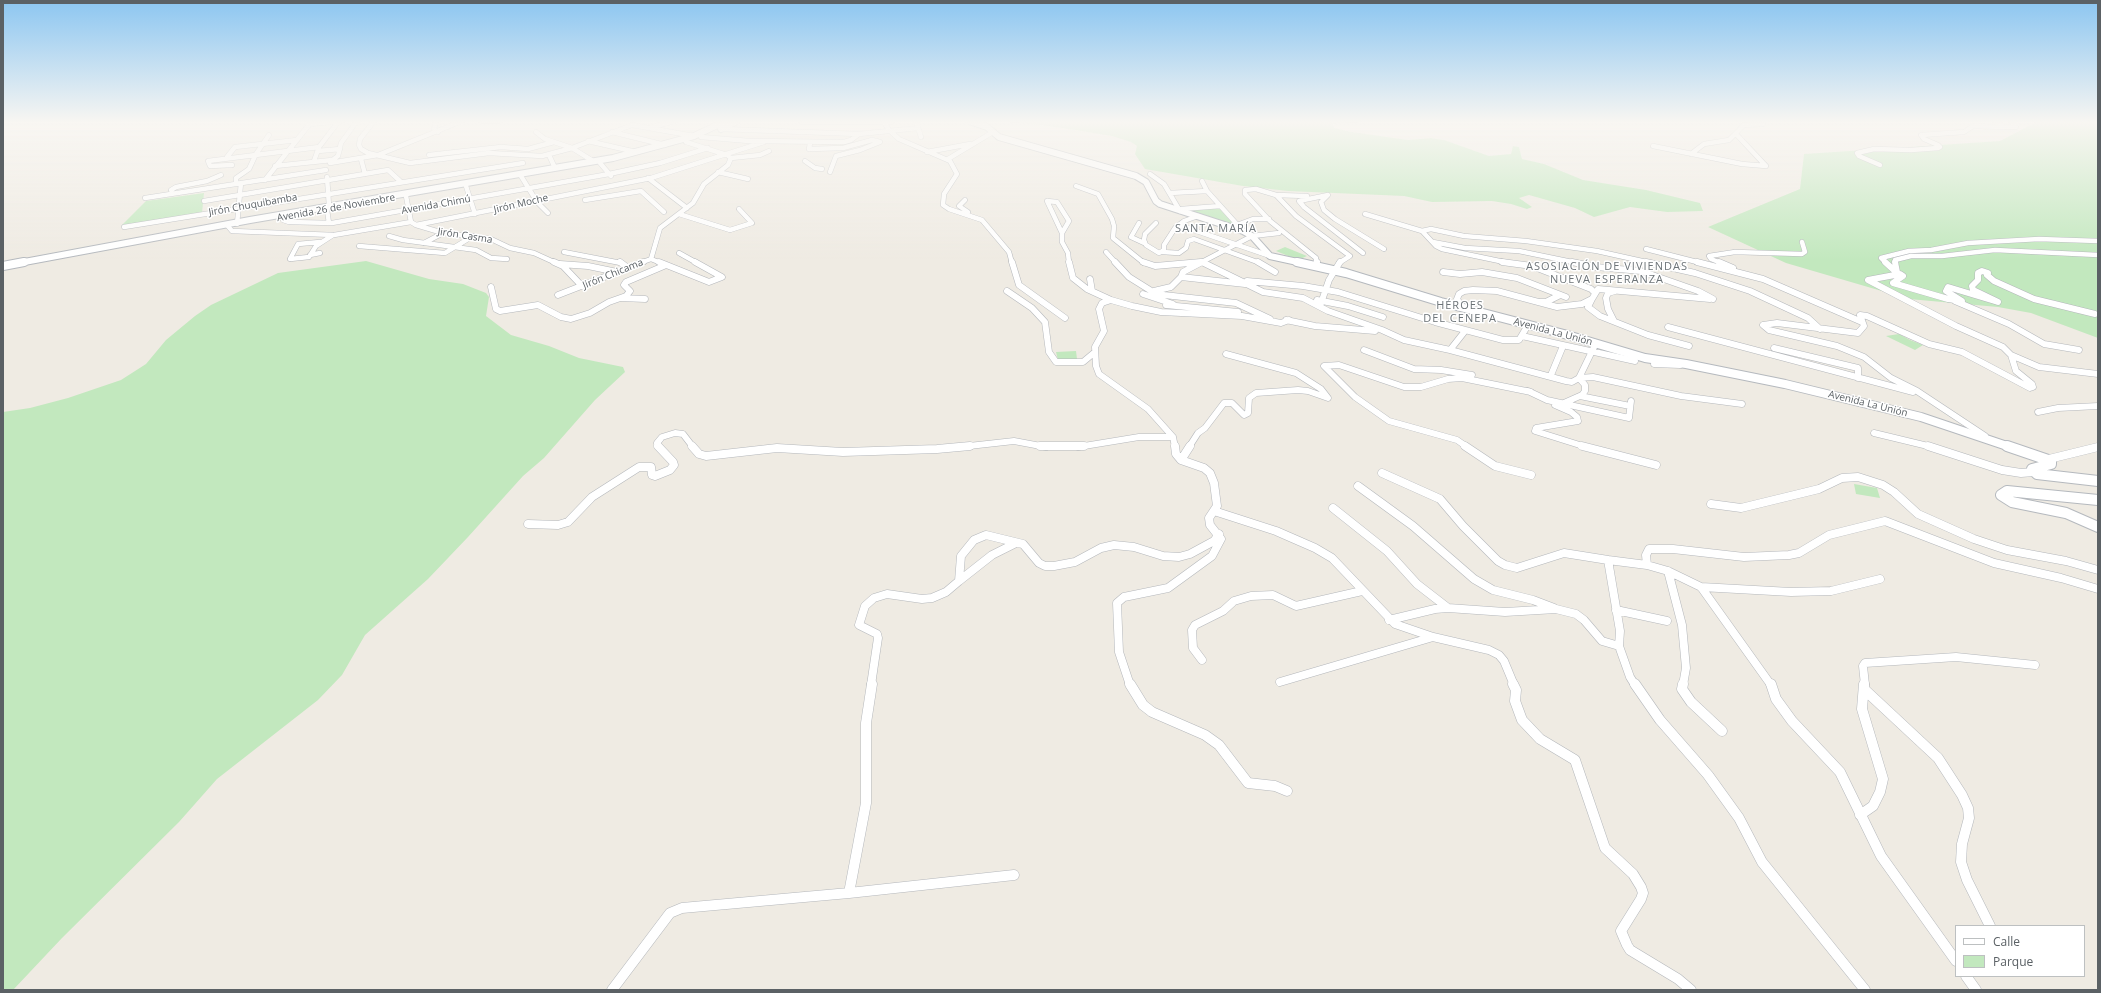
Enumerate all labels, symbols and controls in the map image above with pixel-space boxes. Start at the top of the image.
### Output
street label: Jirón Chuquibamba [208,191,298,219]
street label: Avenida 26 de Noviembre [276,192,396,224]
street label: Jirón Moche [493,192,549,216]
street label: Avenida Chimú [400,193,472,217]
district label: SANTA MARÍA [1175,222,1257,236]
street label: Jirón Casma [437,226,493,246]
street label: Jirón Chicama [581,256,645,292]
district label: ASOSIACIÓN DE VIVIENDAS NUEVA ESPERANZA [1526,260,1688,286]
district label: HÉROES DEL CENEPA [1423,299,1497,325]
street label: Avenida La Unión [1512,316,1594,348]
street label: Avenida La Unión [1827,388,1909,420]
legend [1955,925,2085,977]
text: Calle [1993,933,2020,950]
text: Parque [1993,953,2033,970]

